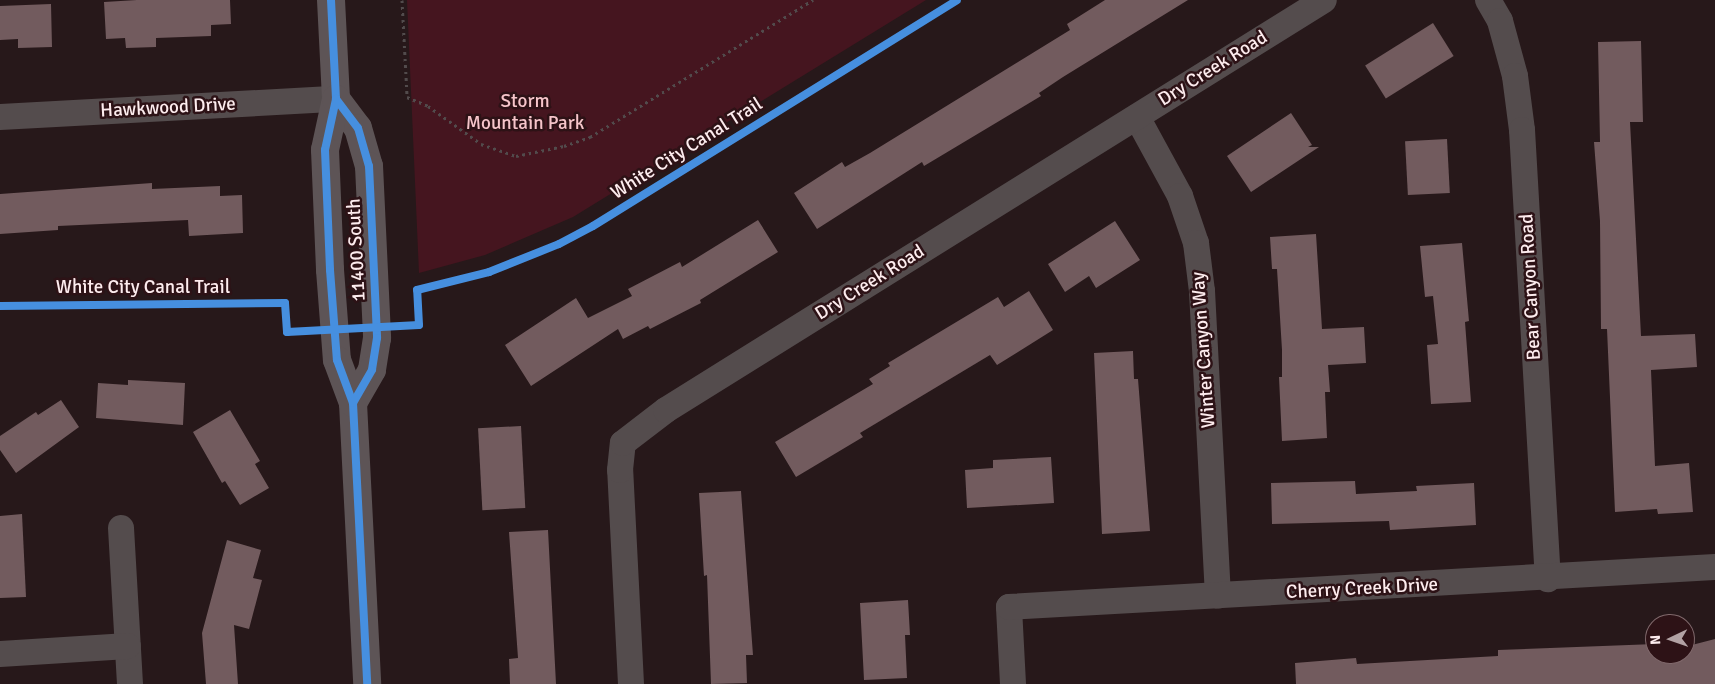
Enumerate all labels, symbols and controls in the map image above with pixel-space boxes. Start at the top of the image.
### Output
street label: Dry Creek Road [1154,26,1272,112]
park label: Storm Mountain Park [466,91,584,135]
street label: Hawkwood Drive [100,93,236,123]
street label: White City Canal Trail [607,93,767,205]
street label: 11400 South [343,198,371,302]
street label: Bear Canyon Road [1516,213,1546,361]
street label: Dry Creek Road [811,240,929,326]
street label: Winter Canyon Way [1187,271,1221,429]
street label: White City Canal Trail [56,277,230,299]
street label: Cherry Creek Drive [1285,574,1439,604]
north arrow [1645,614,1695,664]
text: N [1647,634,1664,645]

